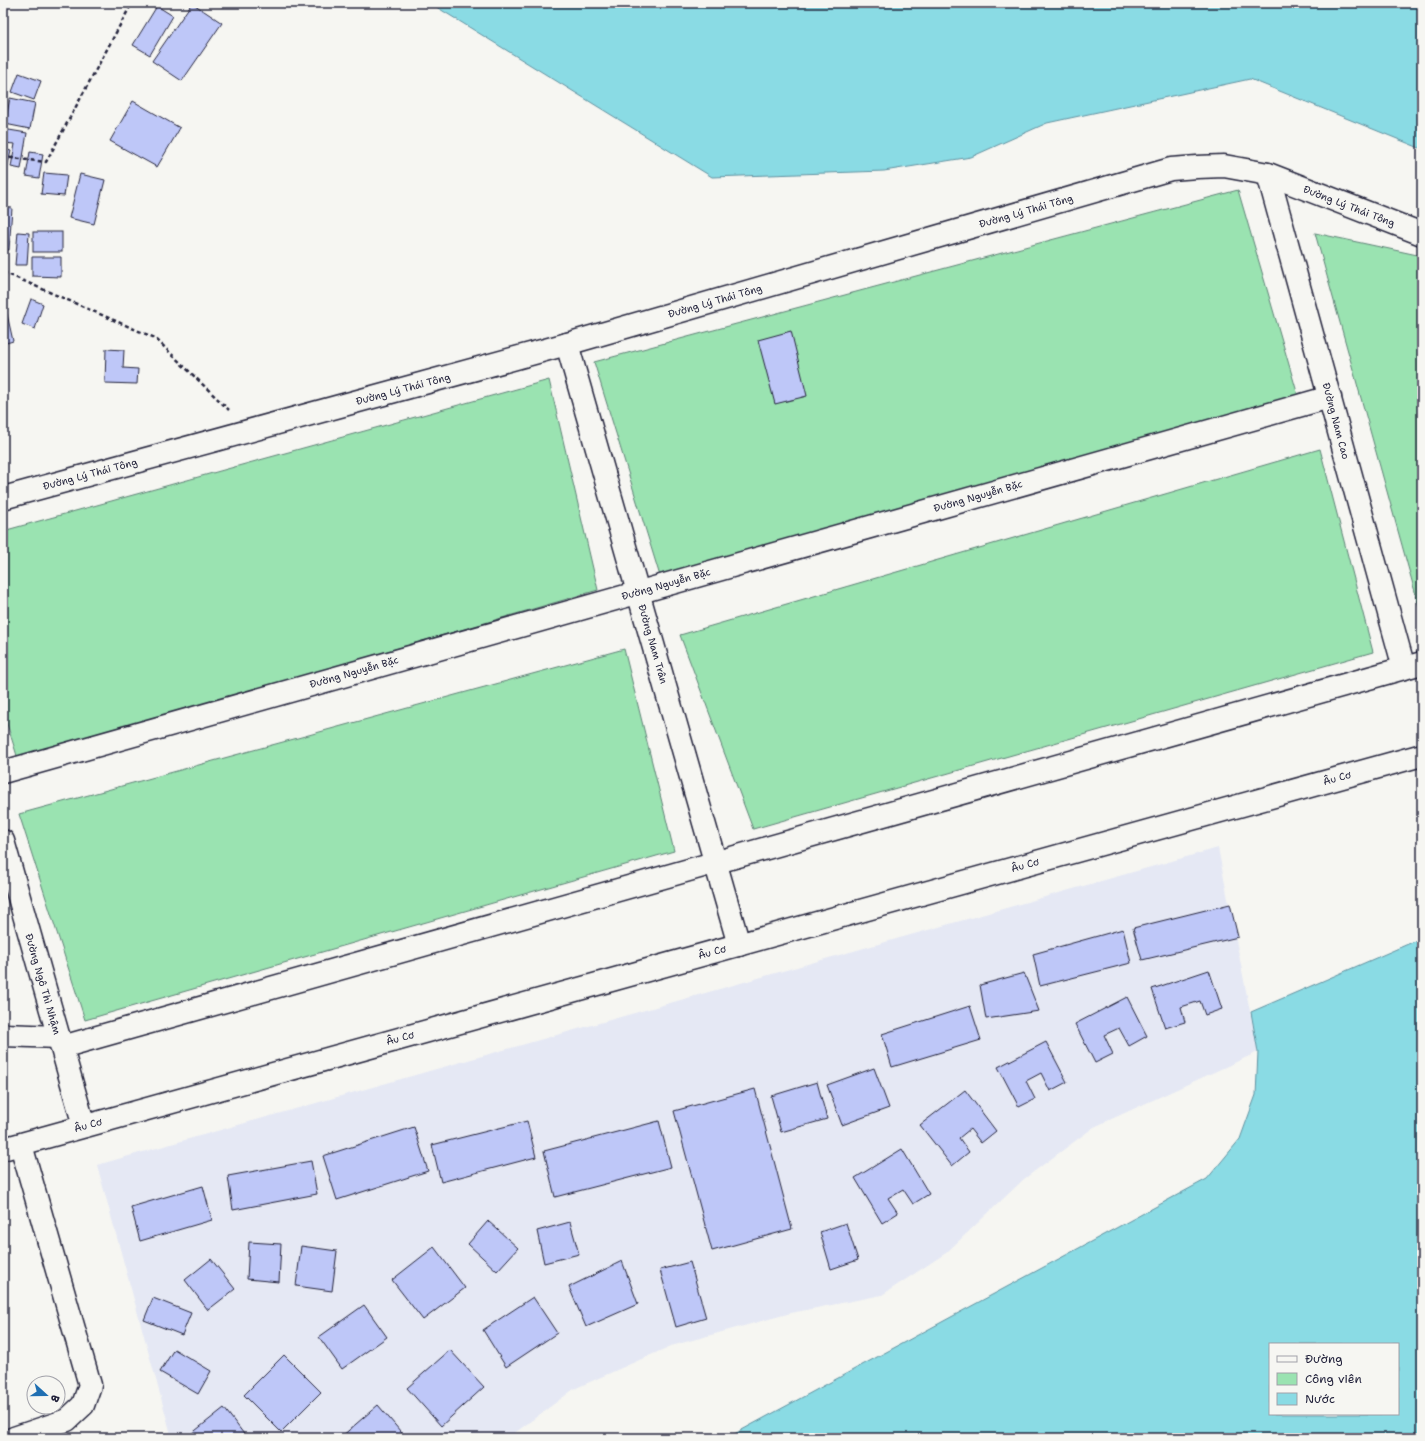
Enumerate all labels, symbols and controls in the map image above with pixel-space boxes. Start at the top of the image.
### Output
street label: Đường Lý Thái Tông [1301,183,1397,229]
street label: Đường Lý Thái Tông [977,191,1075,231]
street label: Đường Lý Thái Tông [666,281,764,321]
street label: Đường Lý Thái Tông [354,370,452,408]
street label: Đường Nam Cao [1320,381,1352,461]
street label: Đường Lý Thái Tông [41,455,139,493]
street label: Đường Nguyễn Bặc [932,477,1024,515]
street label: Đường Nguyễn Bặc [620,565,712,603]
street label: Đường Nam Trân [635,603,671,685]
street label: Đường Nguyễn Bặc [308,653,400,691]
street label: Âu Cơ [1322,768,1353,788]
street label: Âu Cơ [1010,855,1041,875]
street label: Đường Ngô Thì Nhậm [22,932,64,1036]
street label: Âu Cơ [697,942,728,962]
street label: Âu Cơ [385,1028,416,1048]
street label: Âu Cơ [73,1115,104,1135]
legend [1269,1343,1399,1415]
text: Đường [1305,1351,1343,1367]
text: Công viên [1305,1371,1362,1387]
north arrow [26,1375,66,1415]
text: Nước [1305,1391,1335,1407]
text: B [47,1393,63,1404]

